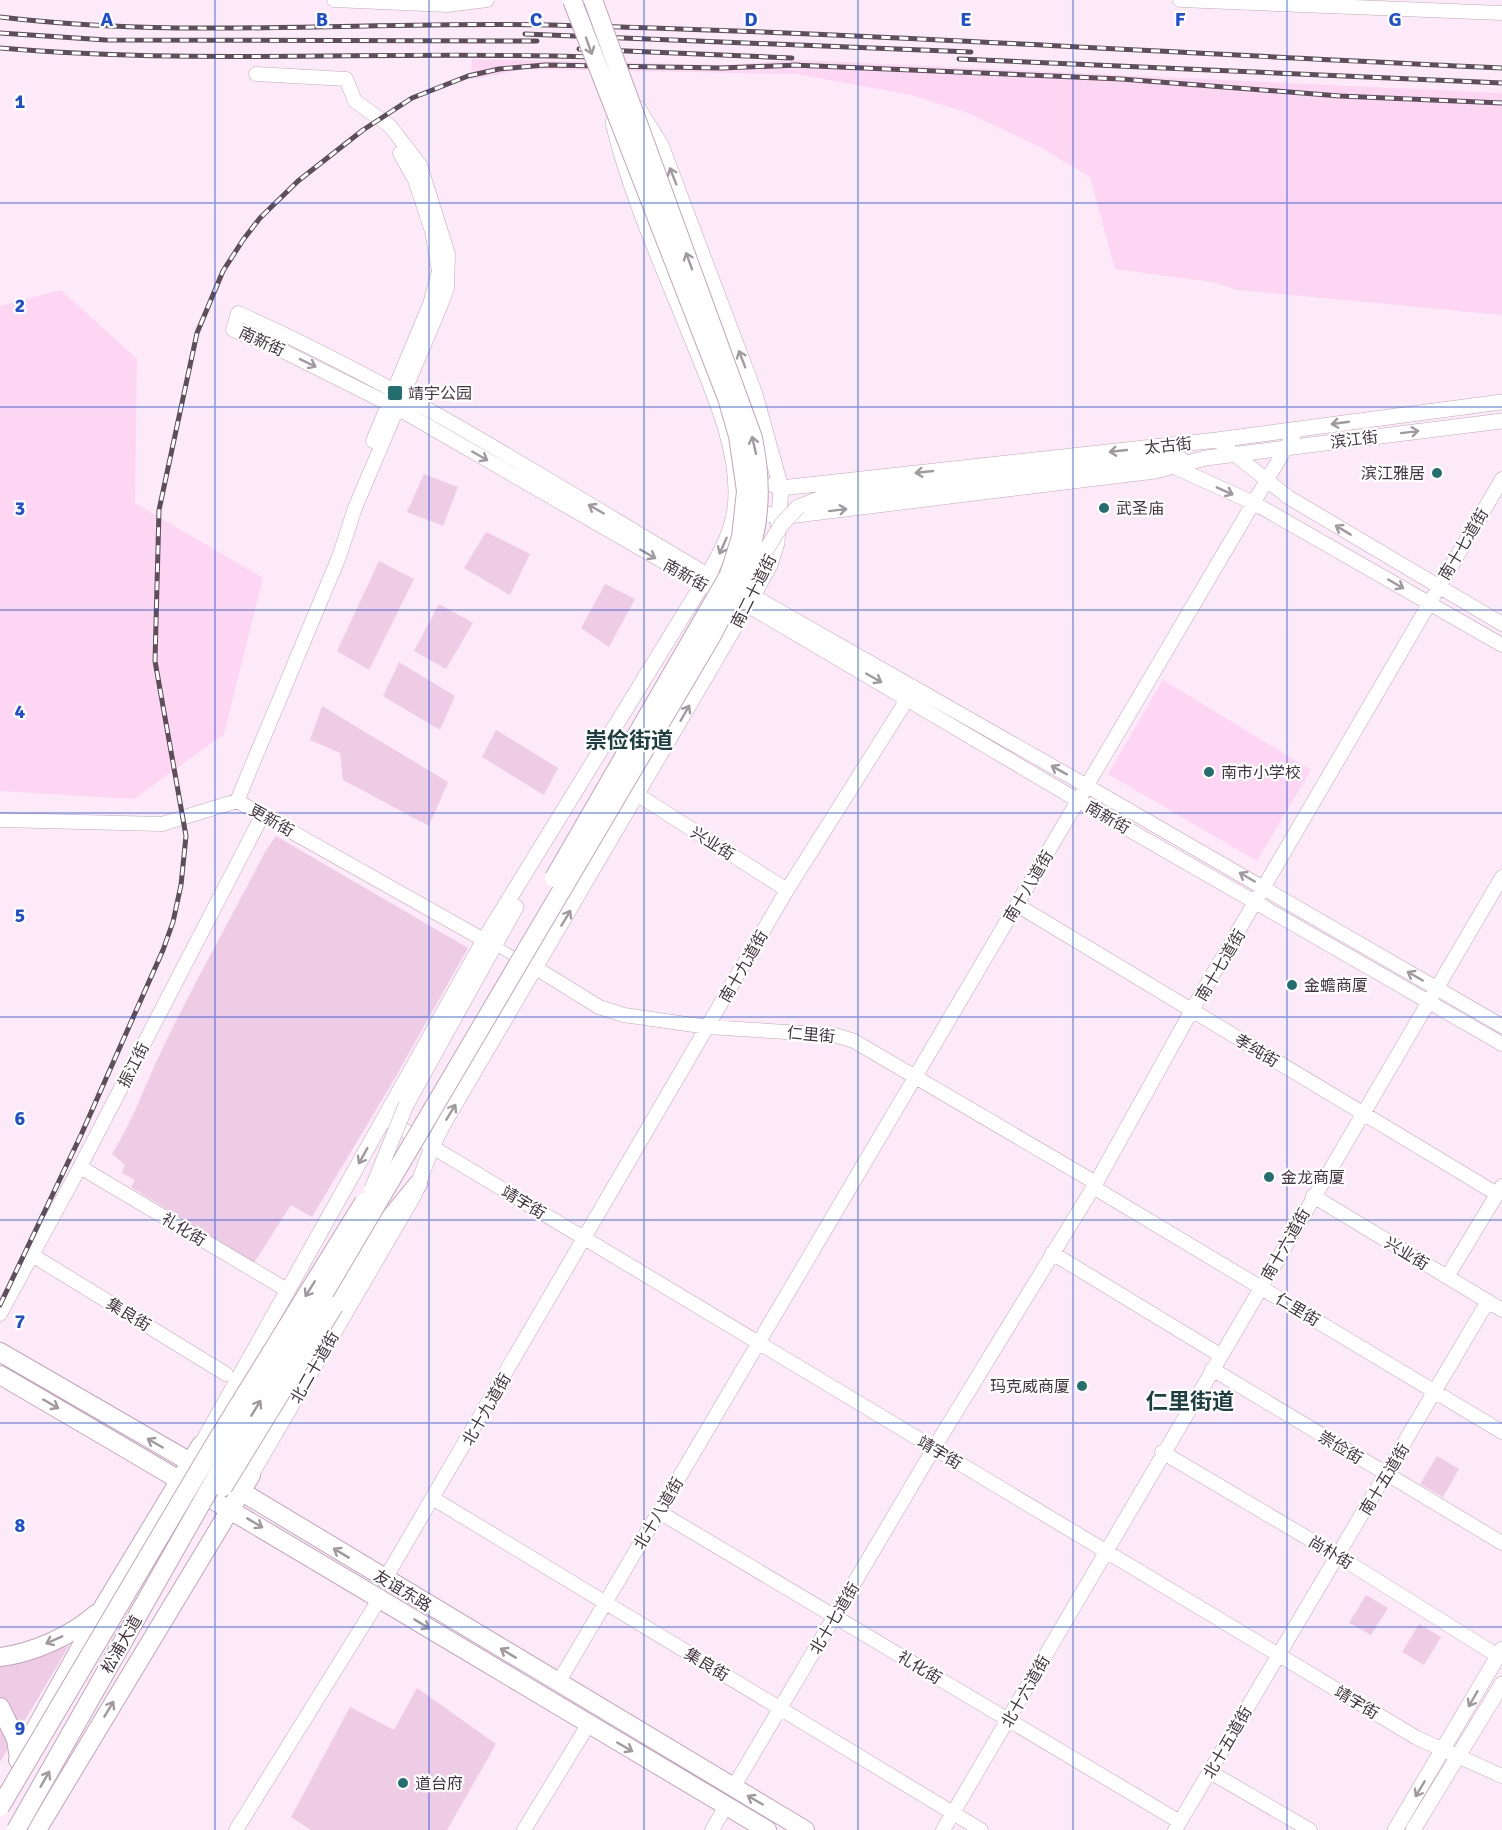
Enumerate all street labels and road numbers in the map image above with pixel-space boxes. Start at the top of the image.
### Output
street label: 南新街 [236,323,288,361]
street label: 滨江街 [1329,427,1379,453]
street label: 太古街 [1143,434,1193,458]
street label: 南十七道街 [1435,505,1493,584]
street label: 南二十道街 [727,551,781,632]
street label: 南新街 [660,555,711,596]
street label: 南新街 [1082,797,1133,839]
street label: 更新街 [246,800,297,841]
street label: 兴业街 [687,823,738,865]
street label: 南十八道街 [1000,847,1058,926]
street label: 南十七道街 [1192,926,1250,1005]
street label: 南十九道街 [715,927,773,1006]
street label: 仁里街 [786,1023,836,1047]
street label: 孝纯街 [1231,1030,1282,1072]
street label: 振江街 [114,1040,154,1091]
street label: 靖宇街 [498,1182,549,1224]
street label: 南十六道街 [1257,1205,1315,1284]
street label: 礼化街 [158,1209,209,1251]
street label: 兴业街 [1381,1233,1432,1275]
street label: 仁里街 [1272,1289,1323,1331]
street label: 集良街 [103,1294,154,1336]
street label: 北二十道街 [286,1328,344,1407]
street label: 北十九道街 [458,1370,516,1449]
street label: 崇俭街 [1315,1427,1366,1469]
street label: 靖宇街 [914,1432,965,1474]
street label: 南十五道街 [1356,1440,1414,1519]
street label: 北十八道街 [630,1474,688,1553]
street label: 尚朴街 [1305,1532,1356,1574]
street label: 友谊东路 [370,1566,435,1616]
street label: 北十七道街 [806,1579,864,1658]
street label: 松浦大道 [97,1612,147,1677]
street label: 集良街 [681,1644,732,1686]
street label: 礼化街 [894,1647,945,1689]
street label: 北十六道街 [997,1652,1055,1731]
street label: 靖宇街 [1331,1682,1382,1724]
street label: 北十五道街 [1199,1703,1257,1782]

